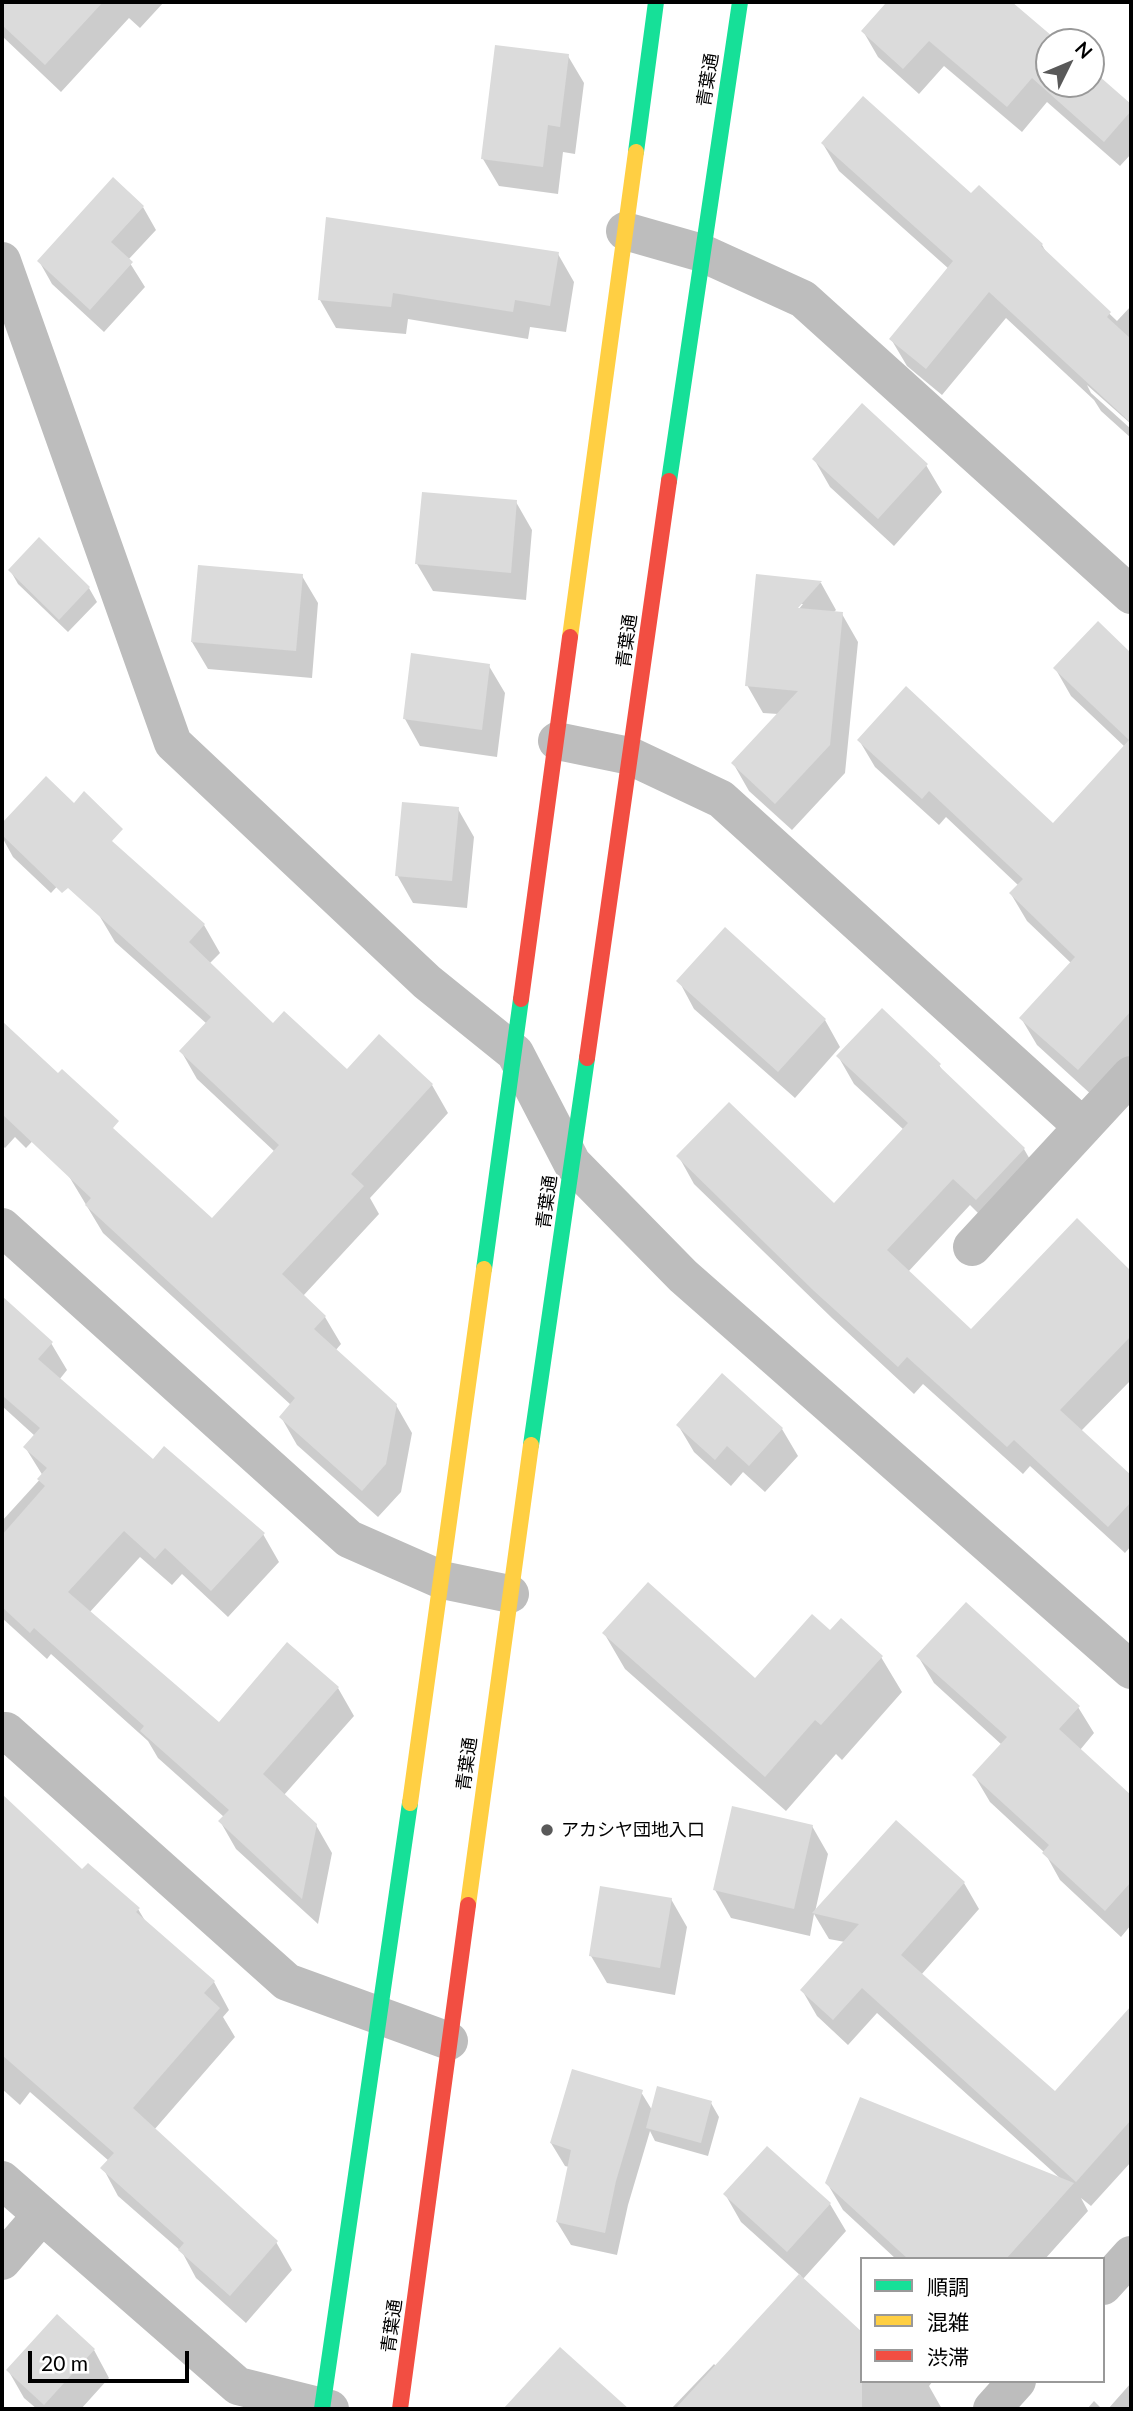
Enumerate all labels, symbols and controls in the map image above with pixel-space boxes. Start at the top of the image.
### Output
north arrow [1035,28,1105,98]
text: N [1071,36,1098,63]
street label: 青葉通 [693,52,723,108]
street label: 青葉通 [613,613,641,669]
street label: 青葉通 [533,1174,561,1230]
street label: 青葉通 [453,1736,481,1792]
place label: アカシヤ団地入口 [561,1819,705,1841]
marker: アカシヤ団地入口 [539,1822,555,1838]
legend [860,2257,1105,2383]
text: 順調 [927,2274,969,2299]
street label: 青葉通 [378,2298,406,2354]
text: 混雑 [927,2309,969,2334]
scale bar [32,2338,192,2382]
text: 渋滞 [927,2344,969,2369]
text: 20 m [41,2350,88,2375]

